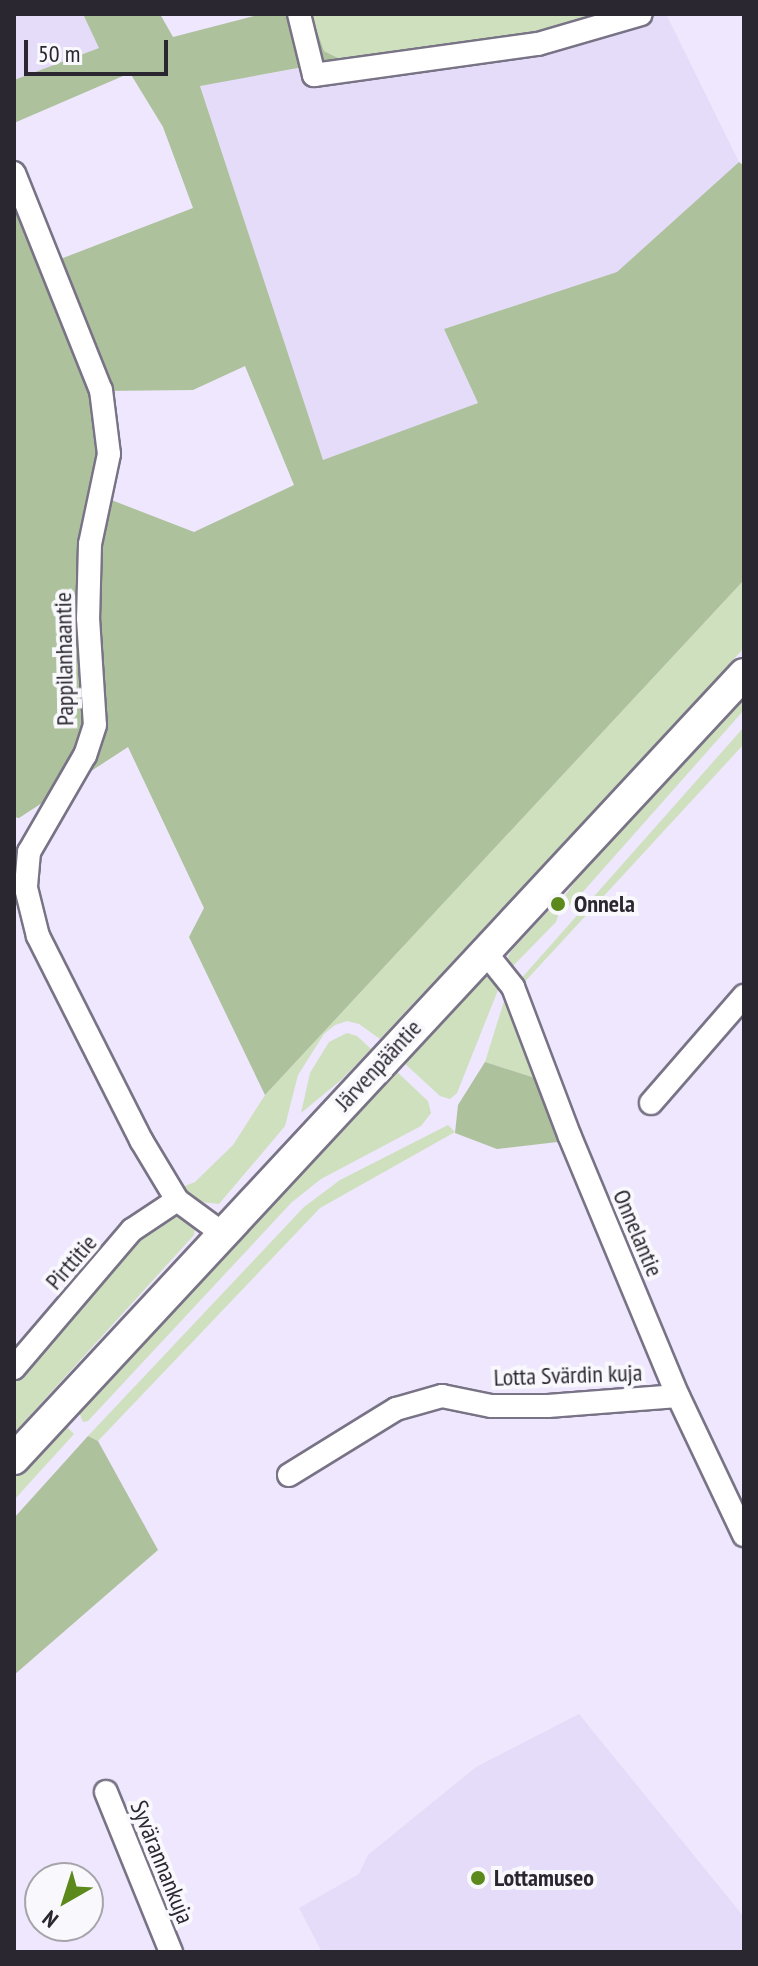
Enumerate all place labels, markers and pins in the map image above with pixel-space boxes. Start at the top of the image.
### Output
place label: Onnela [574,890,635,918]
marker: Onnela [549,895,567,913]
place label: Lottamuseo [494,1864,594,1892]
marker: Lottamuseo [469,1869,487,1887]

